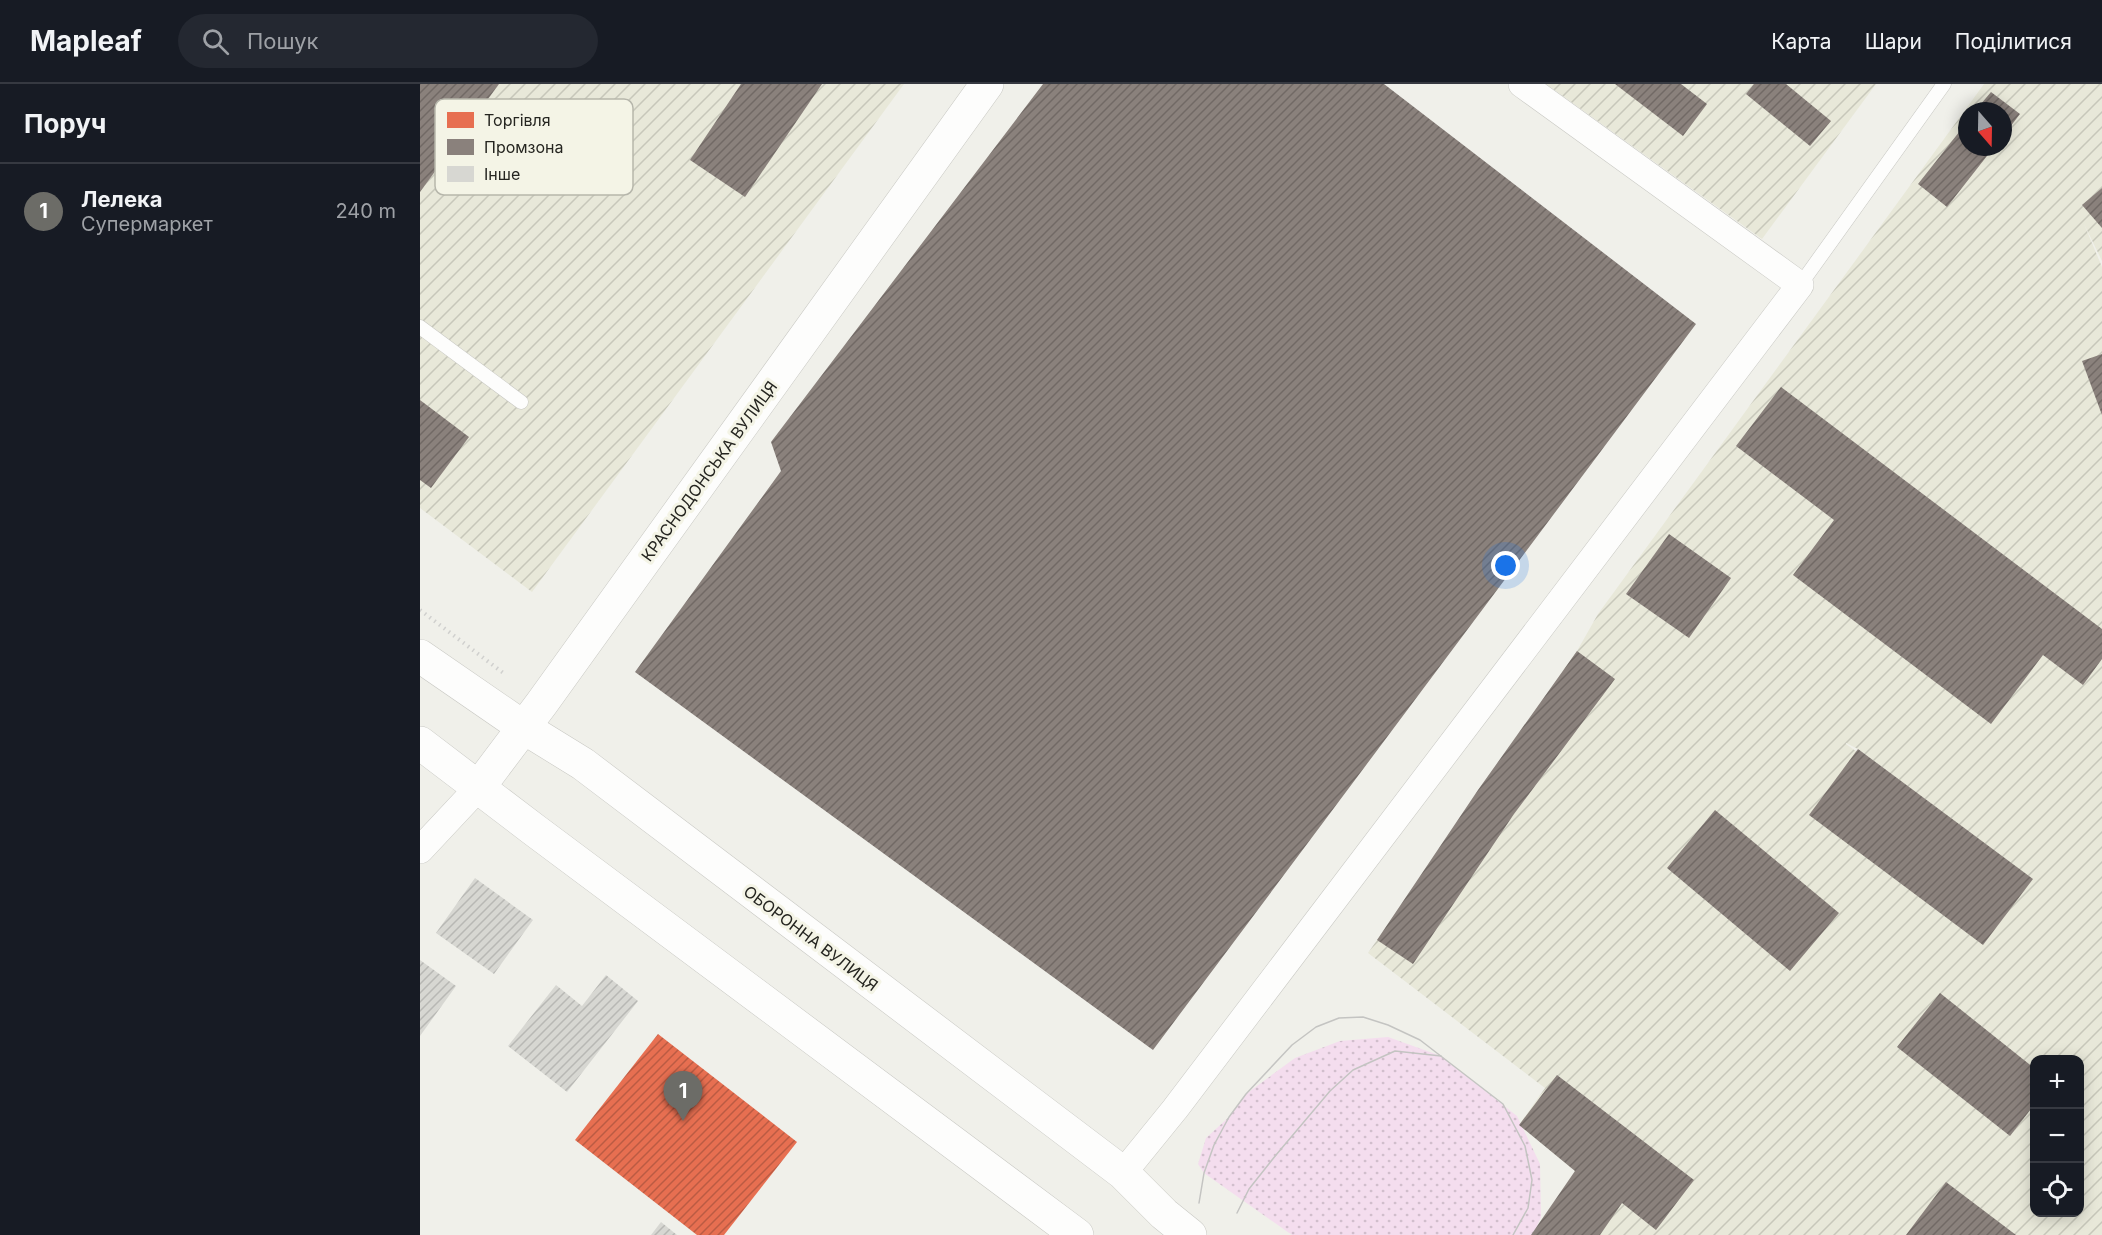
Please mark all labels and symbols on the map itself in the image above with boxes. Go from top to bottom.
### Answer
legend [435,99,633,195]
north arrow [1958,102,2012,156]
text: Торгівля [484,110,551,130]
text: Промзона [484,137,564,157]
text: Інше [484,164,520,184]
street label: КРАСНОДОНСЬКА ВУЛИЦЯ [637,377,781,565]
your location [1491,551,1520,580]
street label: ОБОРОННА ВУЛИЦЯ [740,881,882,995]
pin: 1 [664,1072,702,1121]

